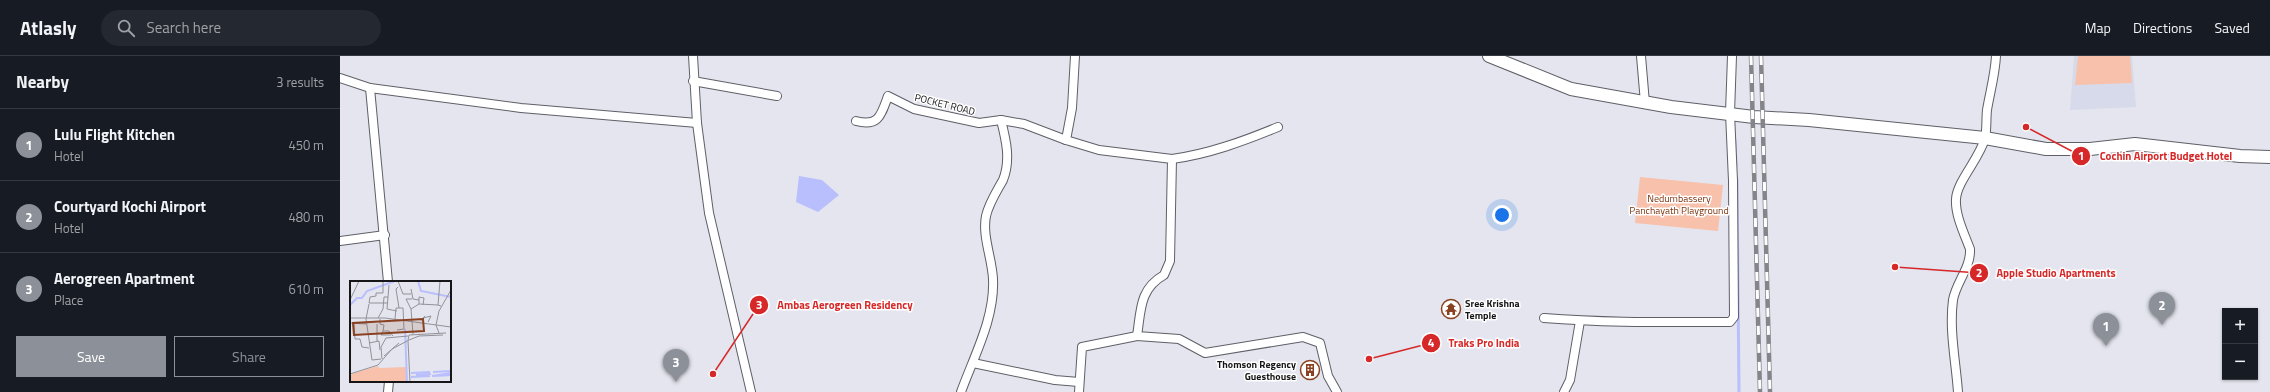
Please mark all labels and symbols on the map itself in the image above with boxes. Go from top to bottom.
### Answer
street label: POCKET ROAD [913,90,977,119]
callout: Cochin Airport Budget Hotel [2071,144,2240,167]
text: 1 [2078,146,2084,165]
text: Cochin Airport Budget Hotel [2100,148,2232,164]
park label: Nedumbassery Panchayath Playground [1629,191,1729,218]
your location [1492,205,1512,225]
callout: Apple Studio Apartments [1969,261,2124,284]
text: 2 [1976,263,1982,282]
text: Apple Studio Apartments [1996,265,2116,281]
inset map [350,281,451,382]
pin: 2 [2149,292,2175,325]
callout: Ambas Aerogreen Residency [749,293,921,316]
text: 3 [756,295,762,314]
place label: Sree Krishna Temple [1465,296,1520,323]
text: Ambas Aerogreen Residency [777,297,913,313]
temple icon: Sree Krishna Temple [1440,298,1462,320]
pin: 1 [2093,313,2119,346]
callout: Traks Pro India [1421,332,1528,355]
text: 4 [1428,333,1435,352]
text: Traks Pro India [1449,335,1520,351]
pin: 3 [663,349,689,382]
place label: Thomson Regency Guesthouse [1217,357,1296,384]
building icon: Thomson Regency Guesthouse [1299,359,1321,381]

